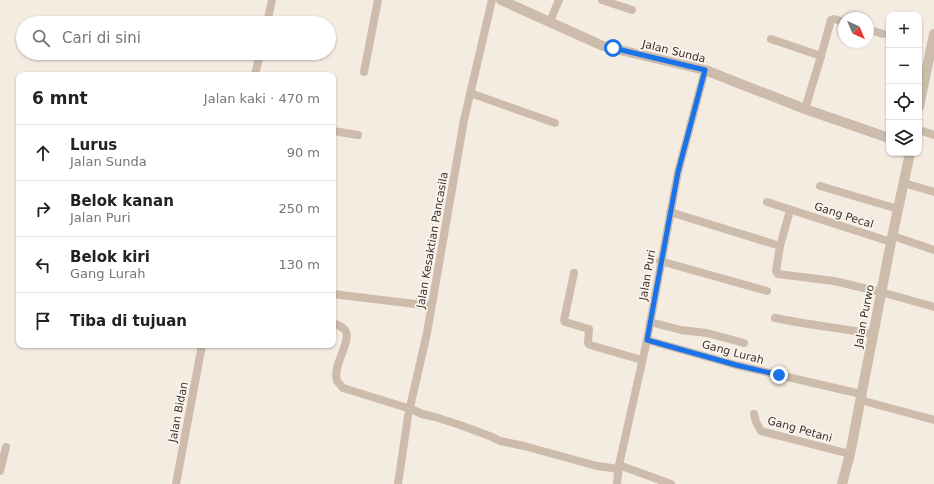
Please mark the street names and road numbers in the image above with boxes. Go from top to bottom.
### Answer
street label: Jalan Sunda [640,37,707,66]
street label: Jalan Kesaktian Pancasila [414,171,451,310]
street label: Gang Pecal [813,200,875,231]
street label: Jalan Puri [636,249,658,302]
street label: Jalan Purwo [852,283,877,350]
street label: Gang Lurah [700,338,765,367]
street label: Jalan Bidan [166,381,191,445]
street label: Gang Petani [766,414,834,445]

